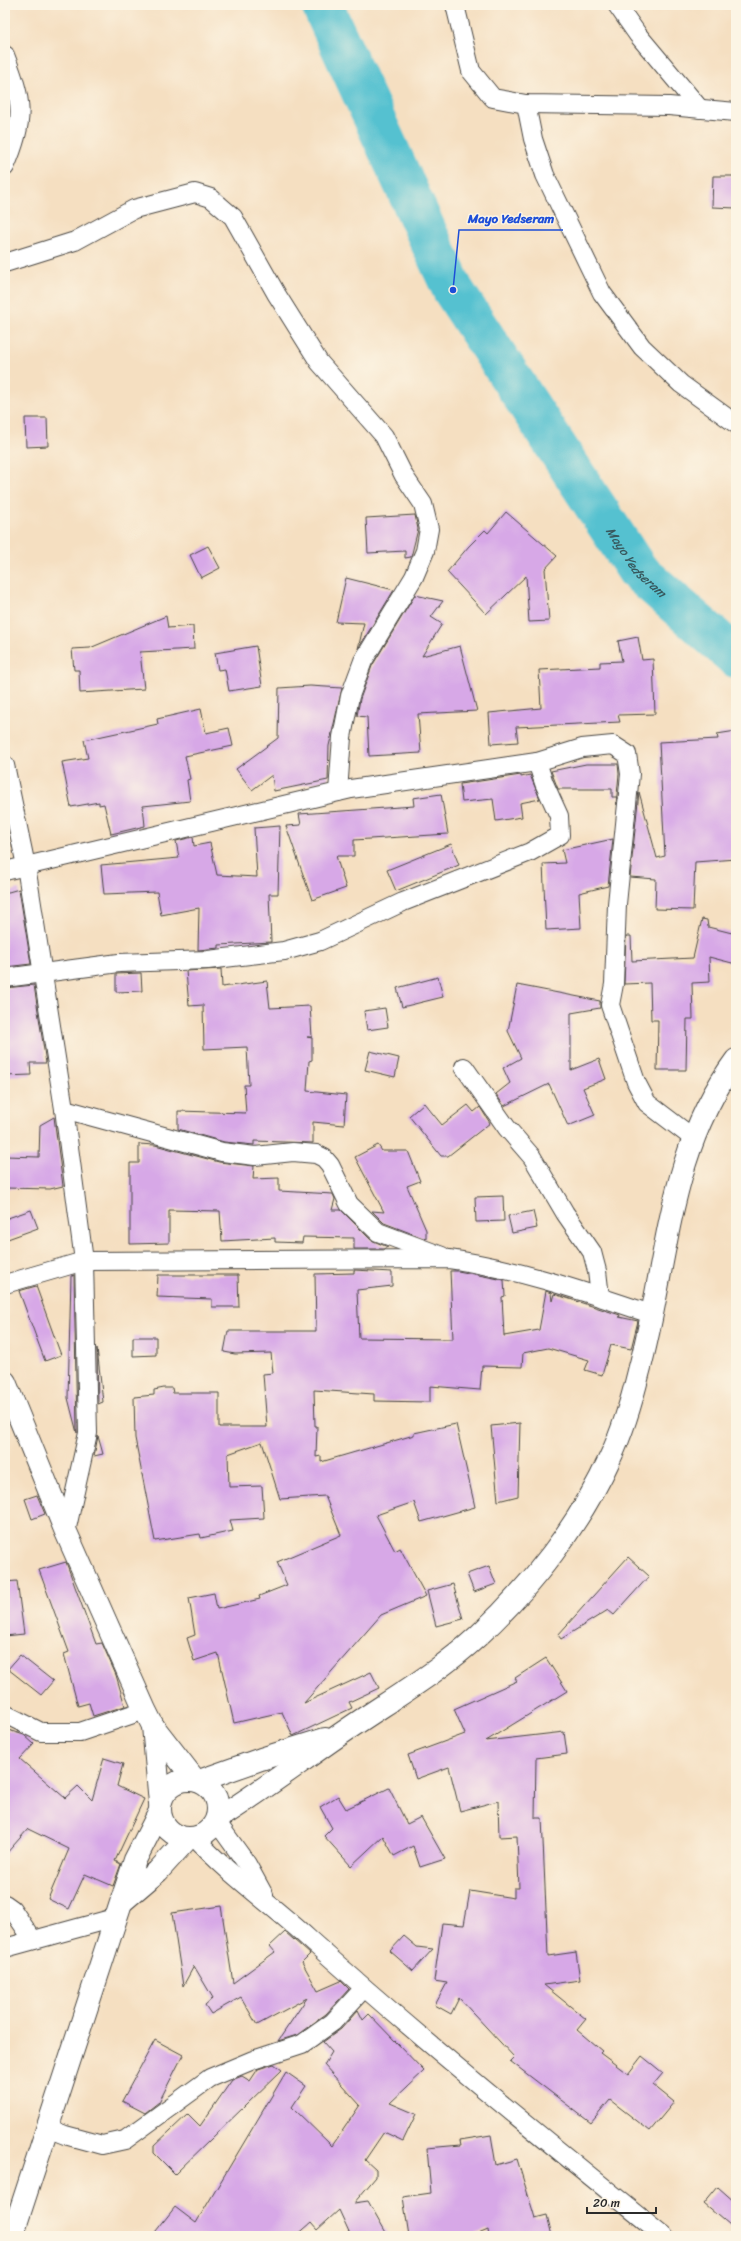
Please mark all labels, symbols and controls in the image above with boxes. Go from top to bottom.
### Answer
callout: Mayo Yedseram [459,205,563,230]
text: Mayo Yedseram [467,207,554,230]
water label: Mayo Yedseram [600,522,673,604]
scale bar [587,2189,656,2215]
text: 20 m [593,2192,620,2214]

